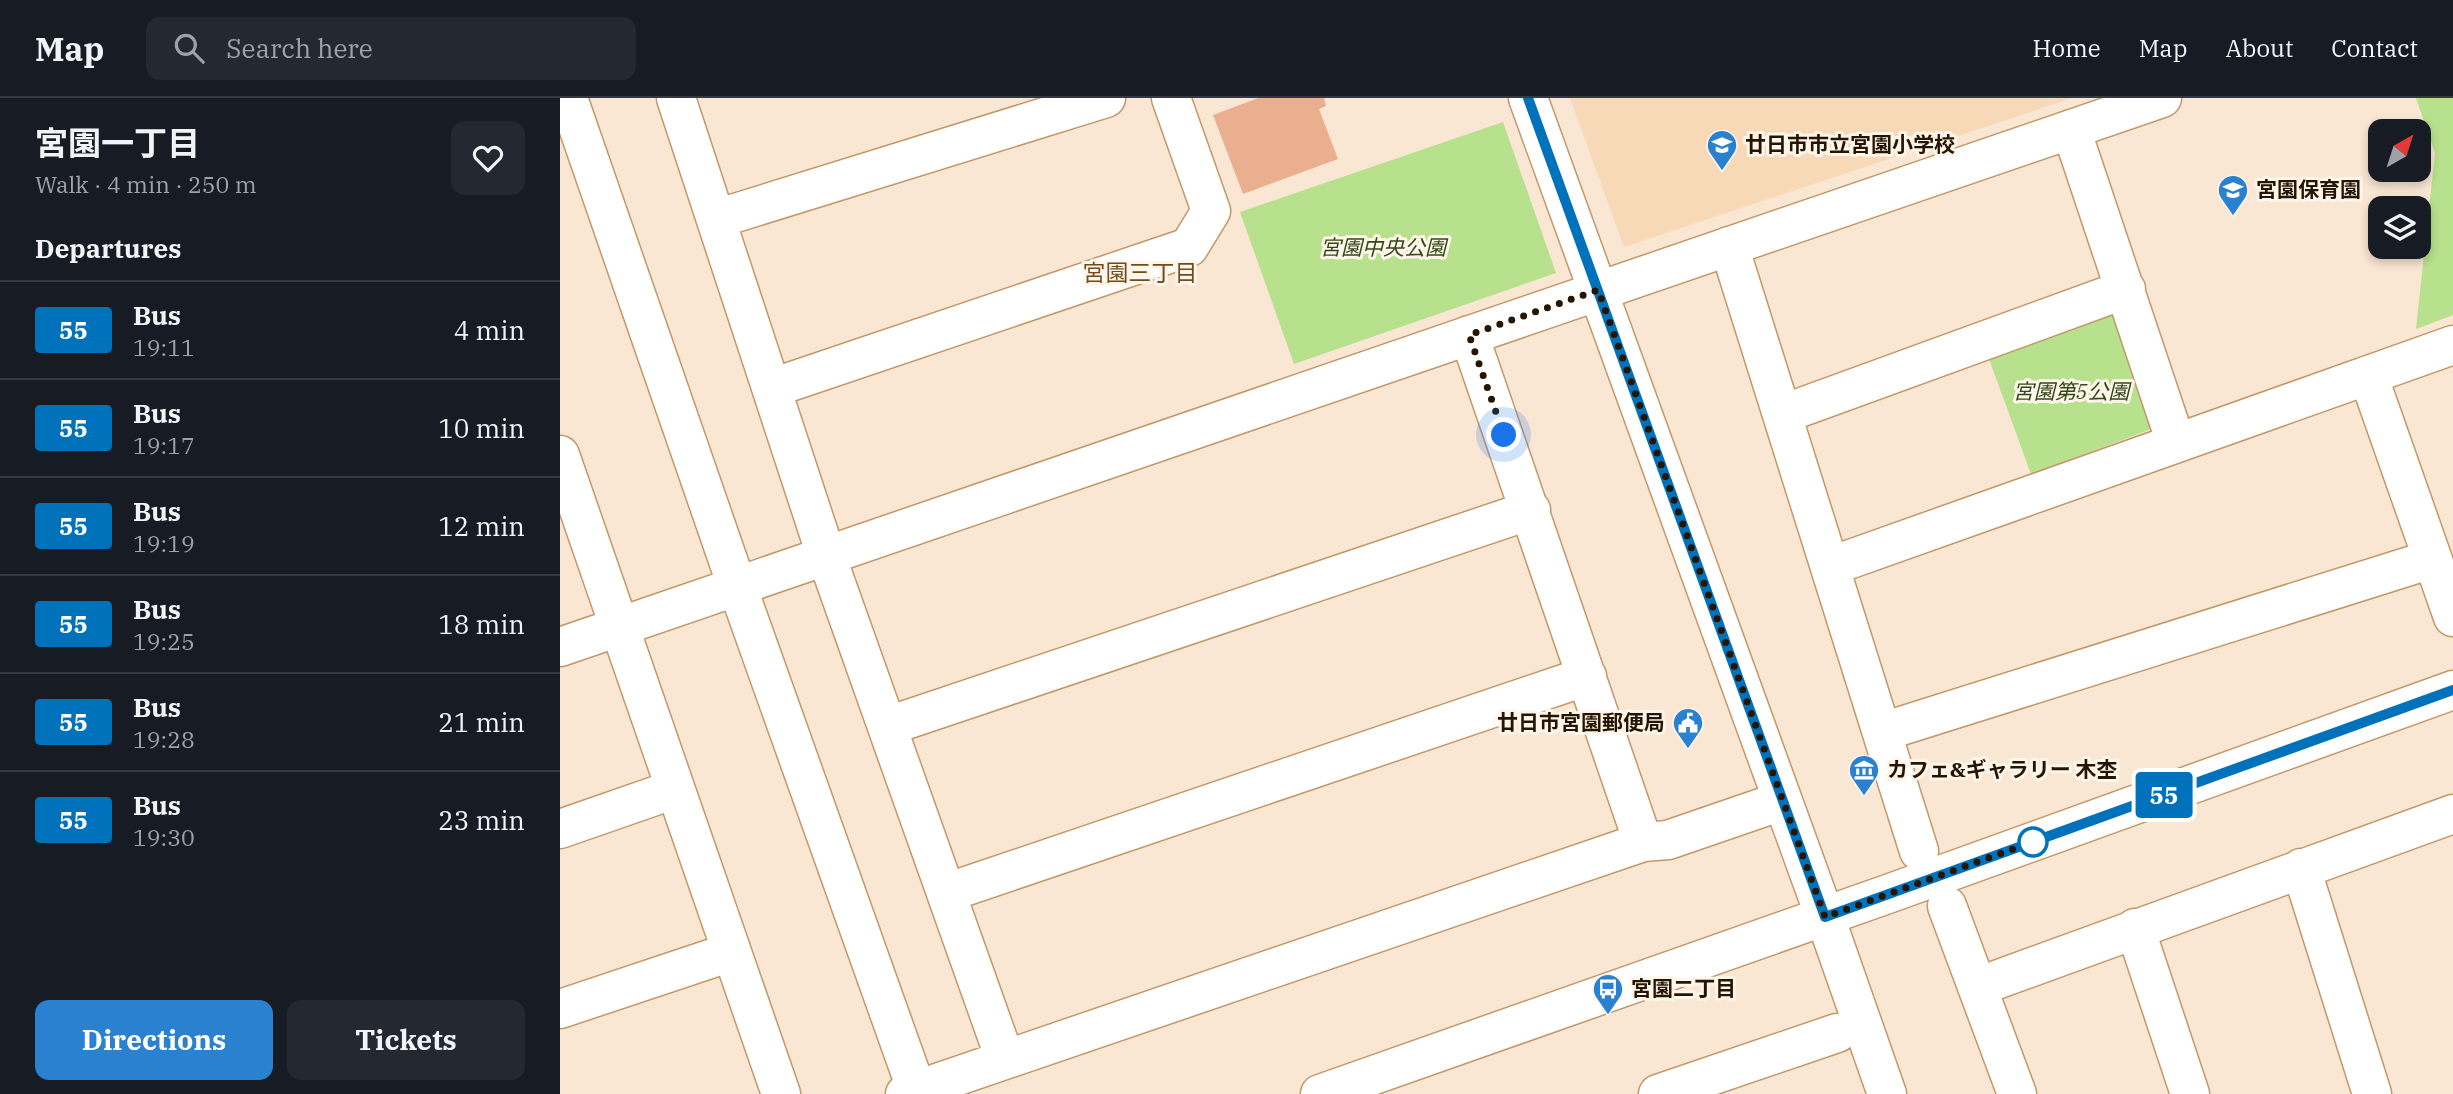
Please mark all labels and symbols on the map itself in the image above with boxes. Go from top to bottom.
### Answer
north arrow [2368,119,2431,182]
school or university icon: 廿日市市立宮園小学校 [1705,128,1739,172]
place label: 廿日市市立宮園小学校 [1745,130,1955,158]
school or university icon: 宮園保育園 [2216,173,2250,217]
place label: 宮園保育園 [2256,175,2361,203]
park label: 宮園中央公園 [1320,233,1449,261]
district label: 宮園三丁目 [1083,257,1198,287]
park label: 宮園第5公園 [2013,377,2132,405]
your location [1486,417,1521,452]
public building icon: 廿日市宮園郵便局 [1671,706,1705,750]
place label: 廿日市宮園郵便局 [1497,708,1665,736]
museum icon: カフェ&ギャラリー 木杢 [1847,753,1881,797]
place label: カフェ&ギャラリー 木杢 [1887,755,2118,783]
line badge: 55 [2132,772,2196,818]
unlabelled marker [2018,827,2048,857]
bus stop icon: 宮園二丁目 [1591,972,1625,1016]
place label: 宮園二丁目 [1631,974,1736,1002]

